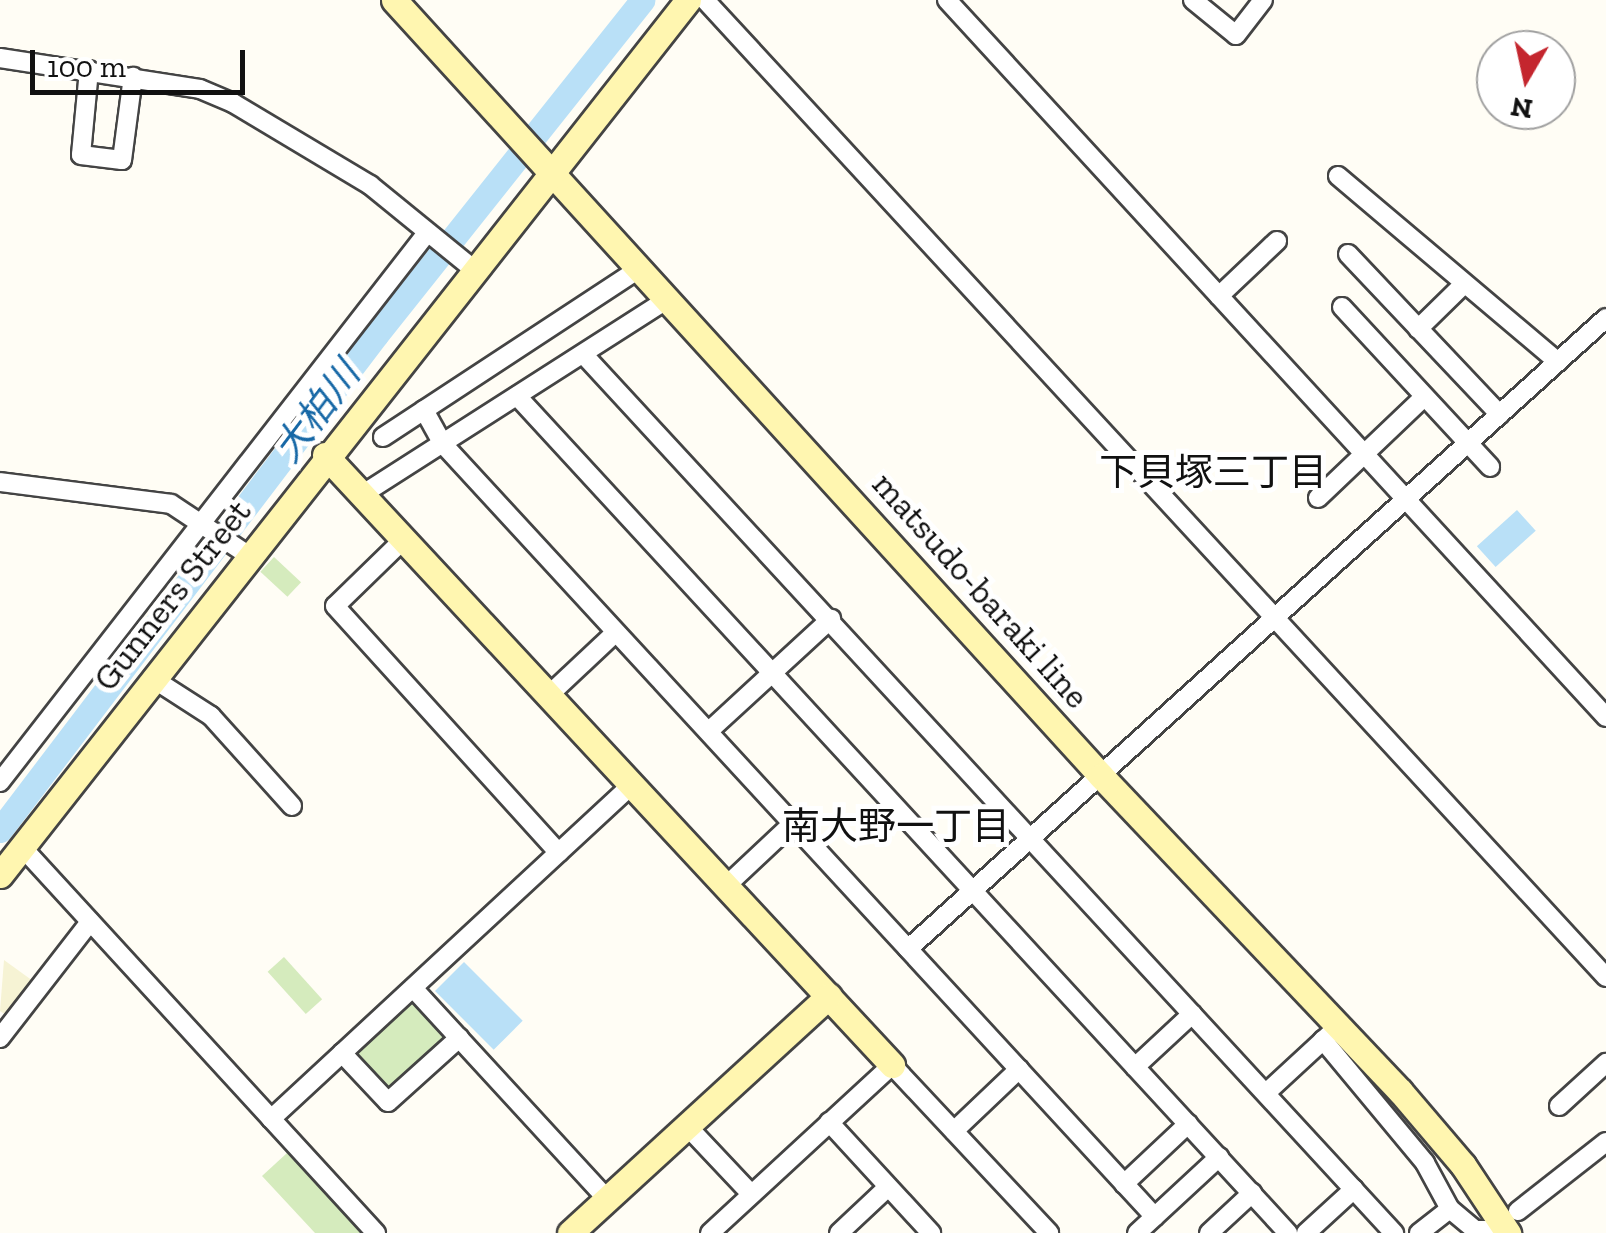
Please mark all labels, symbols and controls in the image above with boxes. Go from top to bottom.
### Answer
scale bar [35,30,250,92]
north arrow [1476,30,1576,130]
text: 100 m [47,49,126,85]
text: N [1508,90,1535,126]
water label: 大柏川 [264,353,370,471]
district label: 下貝塚三丁目 [1099,450,1327,496]
street label: matsudo-baraki line [864,463,1098,717]
street label: Gunners Street [84,491,260,699]
district label: 南大野一丁目 [782,804,1010,850]

